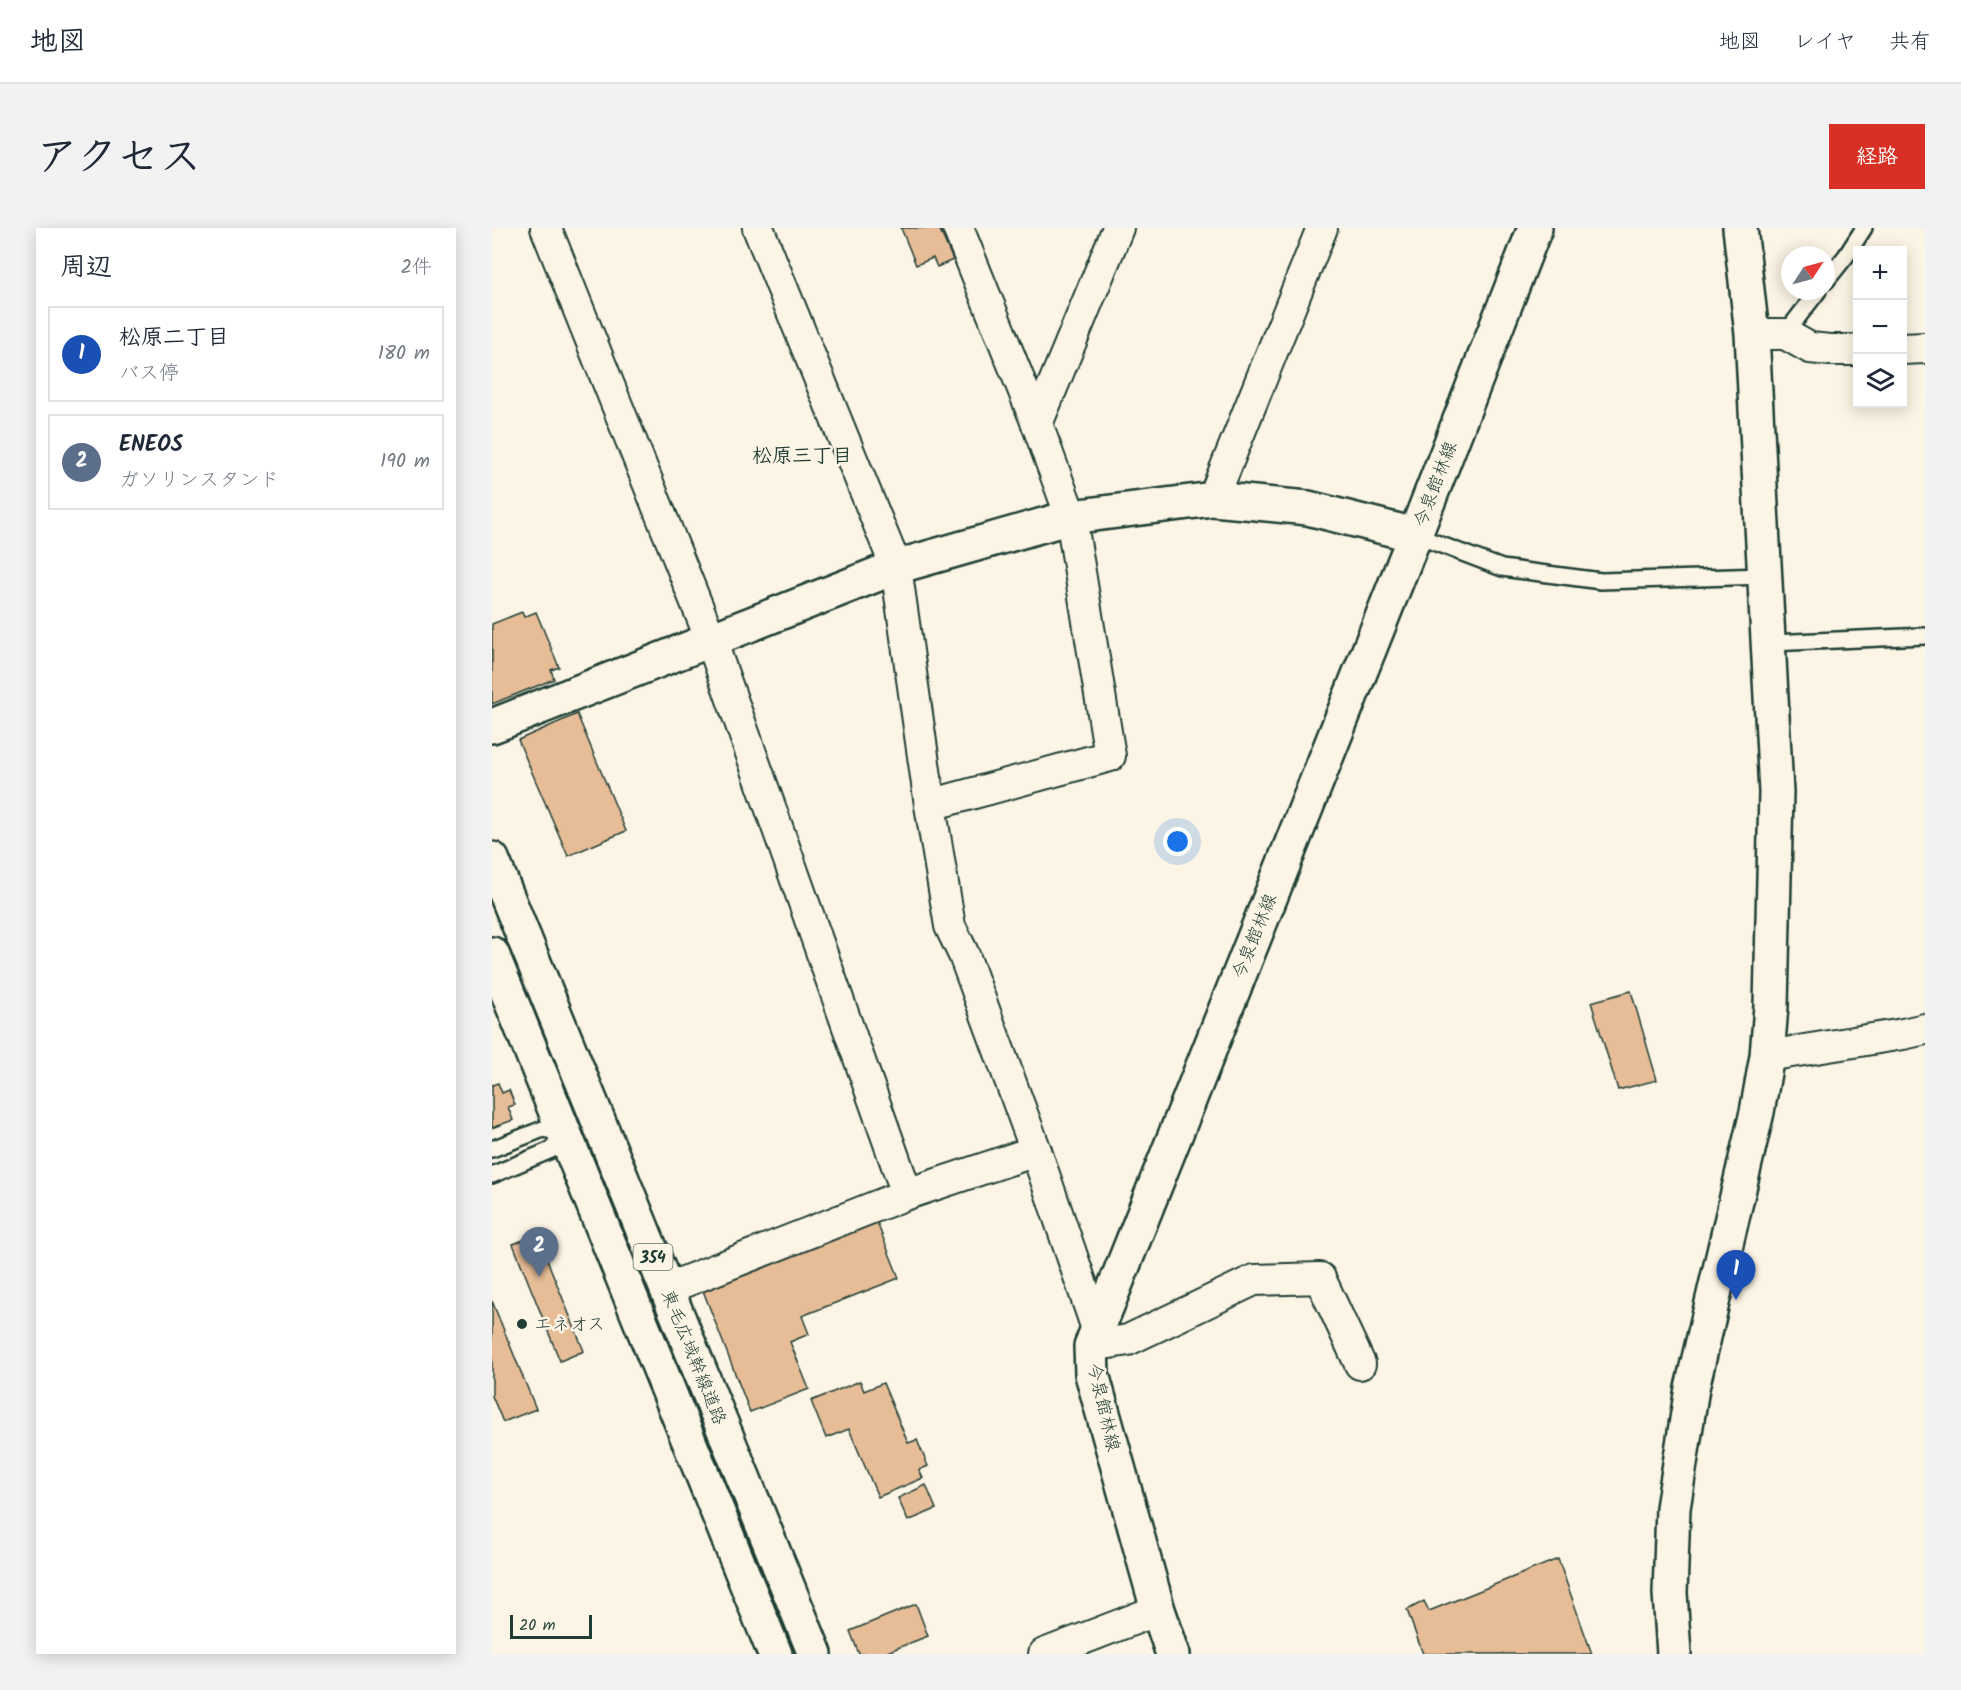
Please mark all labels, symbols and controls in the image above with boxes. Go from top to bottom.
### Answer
text: 地図 [30,20,86,65]
text: 地図 [1719,26,1761,59]
text: レイヤ [1794,26,1856,59]
text: 共有 [1889,26,1931,59]
button: 経路 [1829,124,1925,189]
text: アクセス [36,125,201,192]
north arrow [1781,246,1835,300]
map controls [1853,246,1907,408]
button: + [1853,246,1907,300]
text: 周辺 [60,247,112,289]
text: 2件 [400,252,432,284]
button: − [1853,300,1907,354]
text: 松原二丁目 [119,321,229,356]
text: 1 [78,338,85,370]
text: 180 m [378,338,430,370]
button: layers [1853,354,1907,408]
text: バス停 [119,358,179,390]
text: ENEOS [119,428,183,463]
street label: 今泉館林線 [1407,437,1466,532]
district label: 松原三丁目 [752,441,852,473]
text: 2 [76,446,87,478]
text: 190 m [380,446,430,478]
text: ガソリンスタンド [119,465,279,497]
your location [1163,827,1192,856]
street label: 今泉館林線 [1225,889,1286,984]
pin: 2 [520,1228,558,1277]
road number: 354 [634,1244,672,1270]
pin: 1 [1716,1250,1756,1300]
street label: 東毛広域幹線道路 [652,1285,733,1430]
place label: エネオス [534,1311,605,1340]
marker: エネオス [515,1317,529,1331]
street label: 今泉館林線 [1078,1360,1127,1454]
scale bar [510,1612,592,1640]
text: 20 m [519,1613,555,1638]

